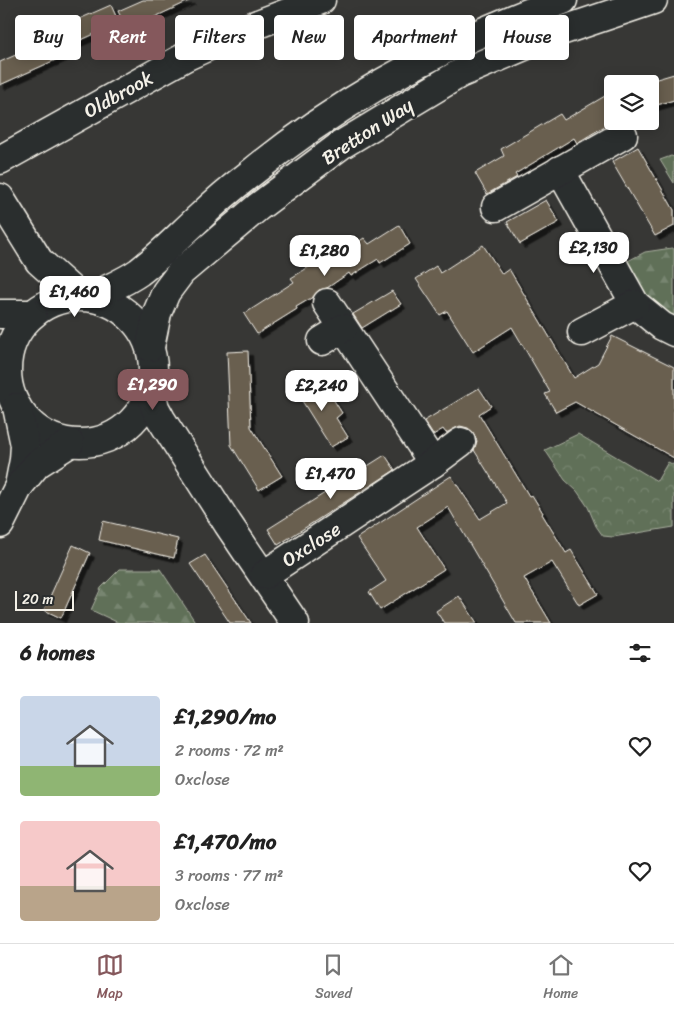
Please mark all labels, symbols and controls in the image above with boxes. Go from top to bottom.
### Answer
chip: Buy [15,15,81,60]
chip: Rent [91,15,165,60]
chip: Filters [175,15,264,60]
chip: New [274,15,344,60]
chip: Apartment [354,15,475,60]
chip: House [485,15,569,60]
street label: Oldbrook [77,62,159,127]
map controls [604,75,659,130]
button: layers [604,75,659,130]
street label: Bretton Way [315,89,420,174]
pin: £2,130 [553,232,635,274]
text: £2,130 [570,233,618,262]
pin: £1,280 [284,234,366,277]
text: £1,280 [301,236,349,265]
pin: £1,460 [34,276,116,318]
text: £1,460 [51,277,99,306]
pin: £1,290 [112,368,194,411]
text: £1,290 [129,370,177,399]
pin: £2,240 [281,370,363,412]
text: £2,240 [296,371,348,400]
pin: £1,470 [290,458,372,500]
text: £1,470 [307,459,355,488]
street label: Oxclose [275,513,348,576]
text: 20 m [22,587,53,612]
scale bar [15,588,74,611]
text: 6 homes [20,634,95,672]
icon: filters [626,639,654,667]
text: £1,290/mo [175,698,276,736]
icon: home [60,716,120,776]
icon: heart [626,732,654,760]
text: 2 rooms · 72 m² [175,736,284,765]
text: Oxclose [175,765,230,794]
text: £1,470/mo [175,823,276,861]
icon: home [60,841,120,901]
icon: heart [626,857,654,885]
text: 3 rooms · 77 m² [175,861,283,890]
text: Oxclose [175,890,230,919]
tab: Map [96,951,124,1006]
tab: Saved [315,951,352,1006]
tab: Home [543,951,578,1006]

